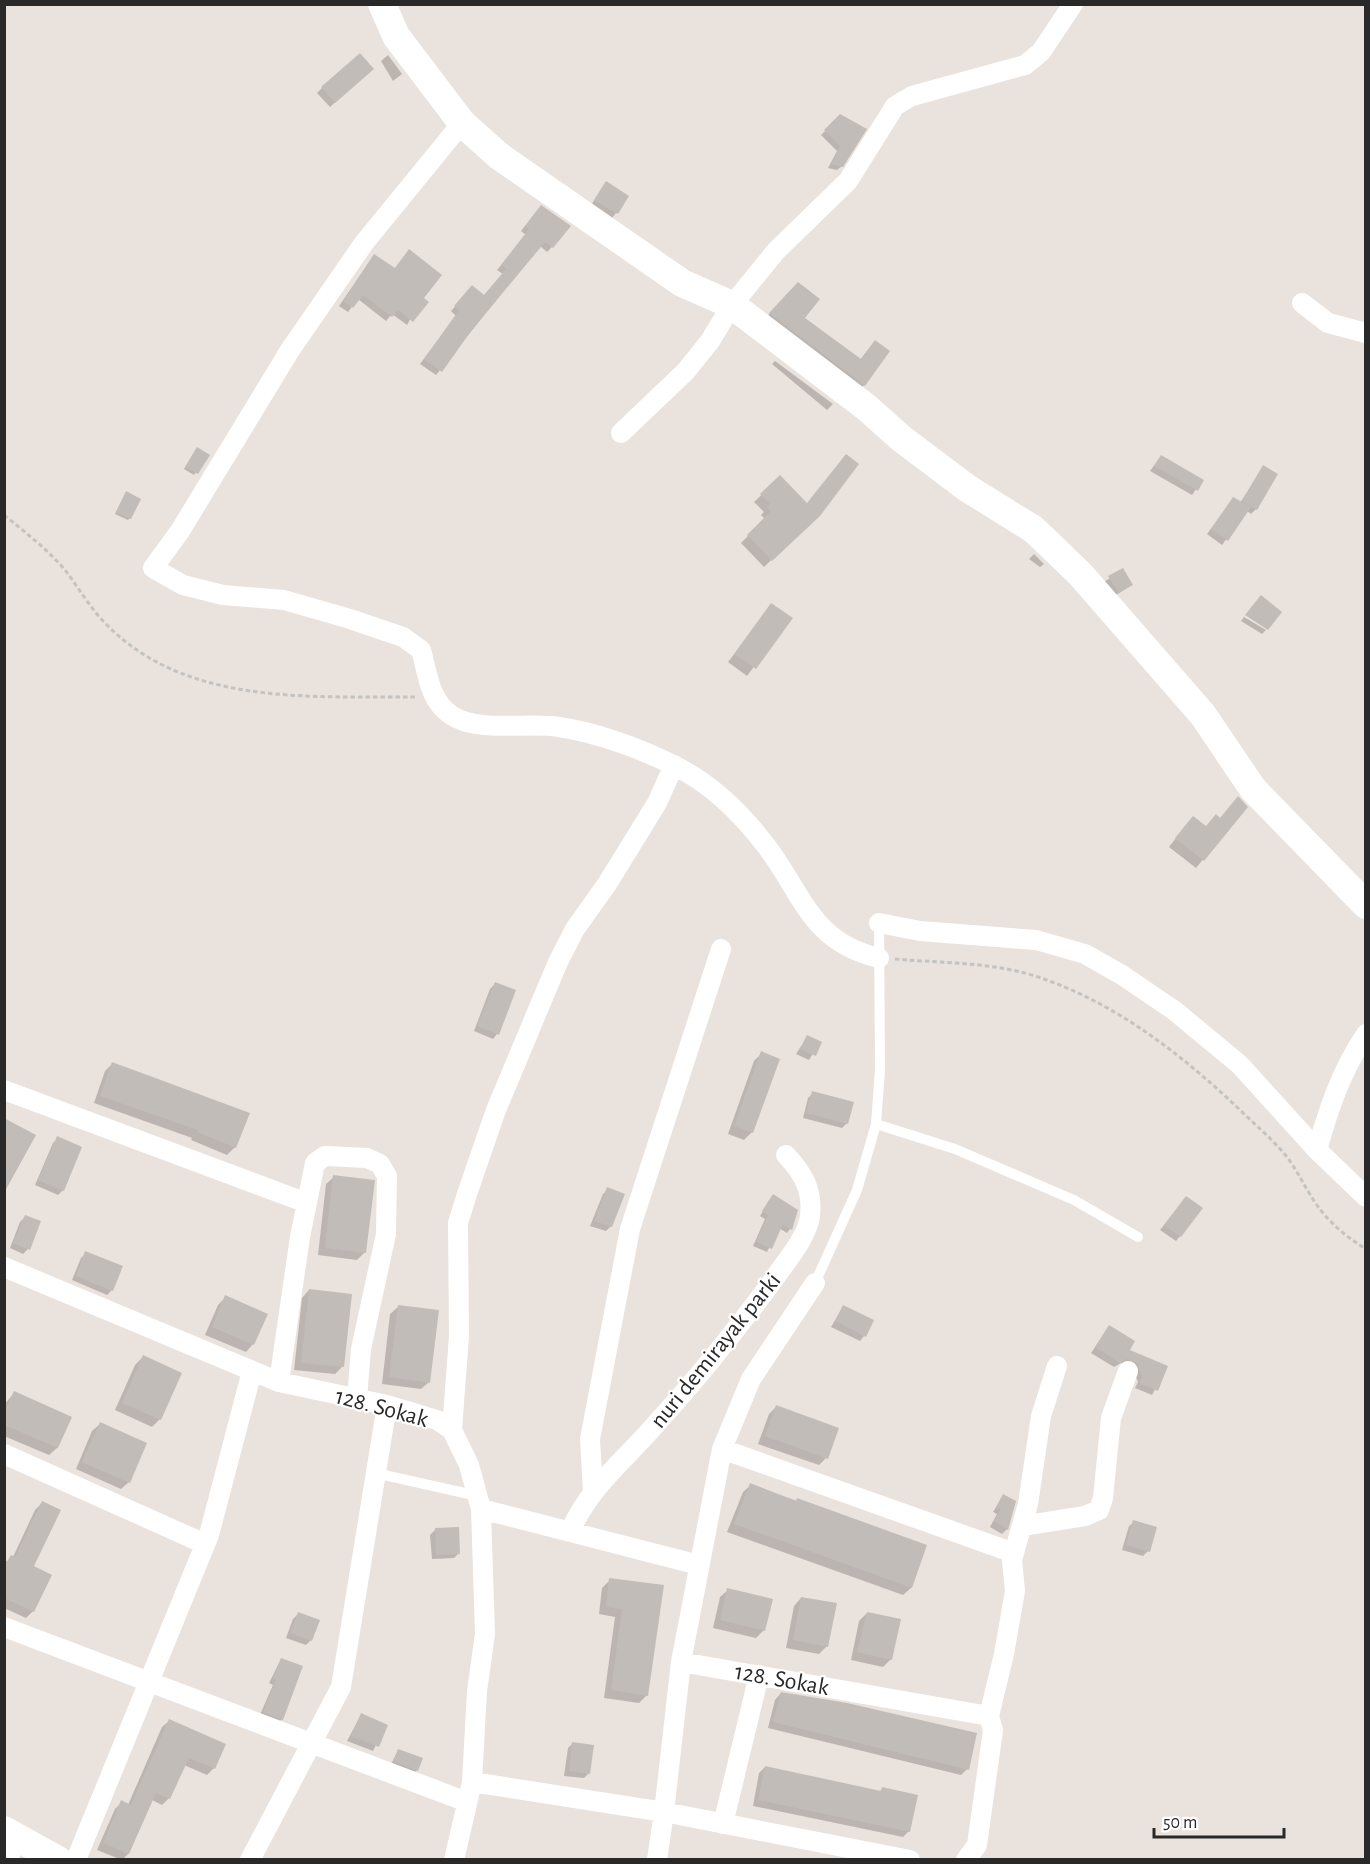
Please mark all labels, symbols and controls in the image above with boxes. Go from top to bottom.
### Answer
street label: nuri demirayak parki [646,1268,786,1433]
street label: 128. Sokak [333,1384,431,1432]
street label: 128. Sokak [733,1660,831,1700]
scale bar [1154,1801,1284,1839]
text: 50 m [1163,1814,1197,1832]

